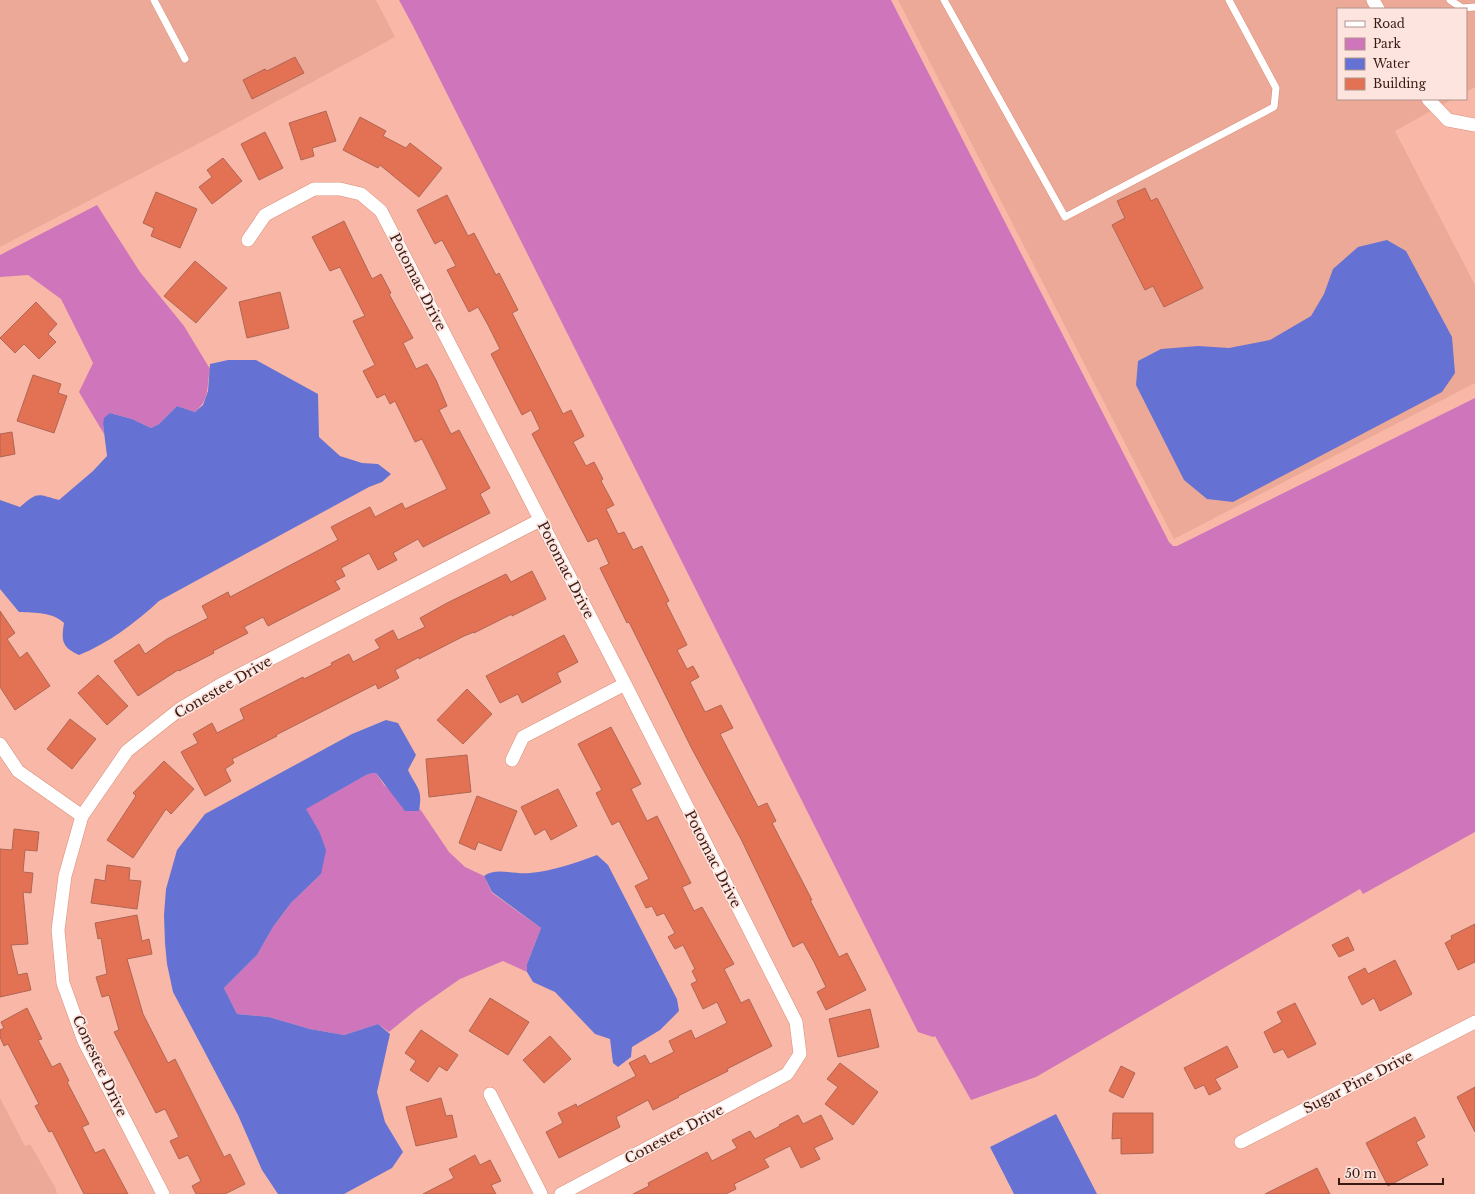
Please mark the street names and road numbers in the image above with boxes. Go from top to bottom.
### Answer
street label: Potomac Drive [386,230,450,334]
street label: Potomac Drive [534,518,598,622]
street label: Conestee Drive [171,652,275,722]
street label: Potomac Drive [681,807,745,911]
street label: Conestee Drive [69,1012,131,1120]
street label: Sugar Pine Drive [1300,1047,1416,1117]
street label: Conestee Drive [621,1100,727,1168]

